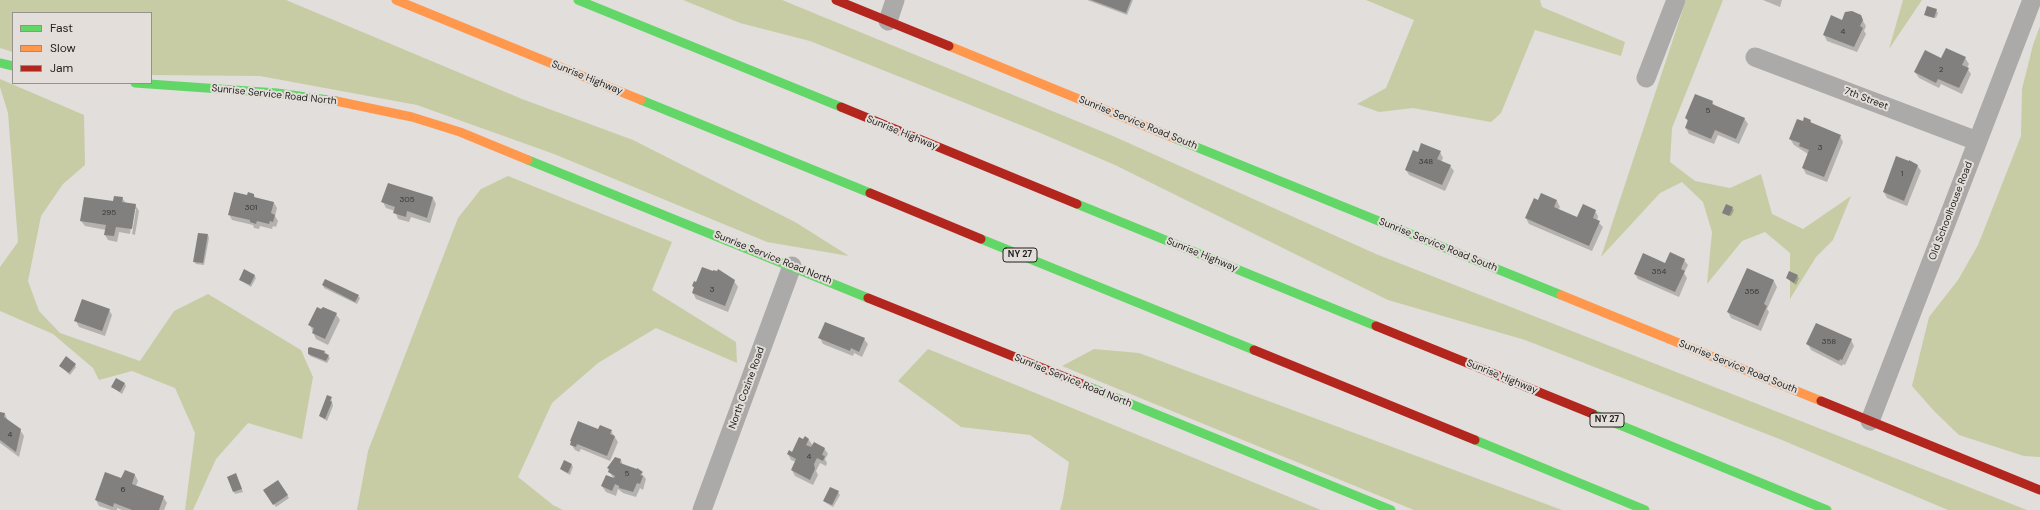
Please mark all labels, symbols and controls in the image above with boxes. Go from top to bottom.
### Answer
legend [12,12,152,84]
text: Fast [50,20,73,36]
house number: 4 [1841,27,1845,37]
text: Slow [50,40,76,56]
street label: Sunrise Highway [550,58,624,98]
text: Jam [50,60,73,76]
house number: 2 [1939,65,1943,75]
street label: Sunrise Service Road North [211,82,337,108]
street label: 7th Street [1842,85,1890,113]
street label: Sunrise Service Road South [1077,94,1199,152]
house number: 5 [1706,106,1710,116]
street label: Sunrise Highway [865,113,939,153]
house number: 3 [1818,143,1822,153]
house number: 348 [1419,157,1433,167]
street label: Old Schoolhouse Road [1927,160,1975,262]
house number: 1 [1901,169,1903,179]
house number: 305 [399,195,415,205]
house number: 301 [245,203,257,213]
house number: 295 [102,208,116,218]
street label: Sunrise Service Road South [1377,216,1499,274]
street label: Sunrise Service Road North [712,229,834,287]
street label: Sunrise Highway [1165,235,1239,275]
road number: NY 27 [1003,248,1037,262]
house number: 354 [1652,267,1666,277]
house number: 3 [710,285,714,295]
house number: 356 [1745,287,1759,297]
house number: 358 [1822,337,1836,347]
street label: Sunrise Service Road South [1677,338,1799,396]
street label: North Cozine Road [727,345,767,431]
street label: Sunrise Service Road North [1012,352,1134,410]
street label: Sunrise Highway [1465,357,1539,397]
road number: NY 27 [1590,413,1624,427]
house number: 4 [8,430,12,440]
house number: 4 [807,452,811,462]
house number: 5 [625,469,629,479]
house number: 6 [120,485,126,495]

